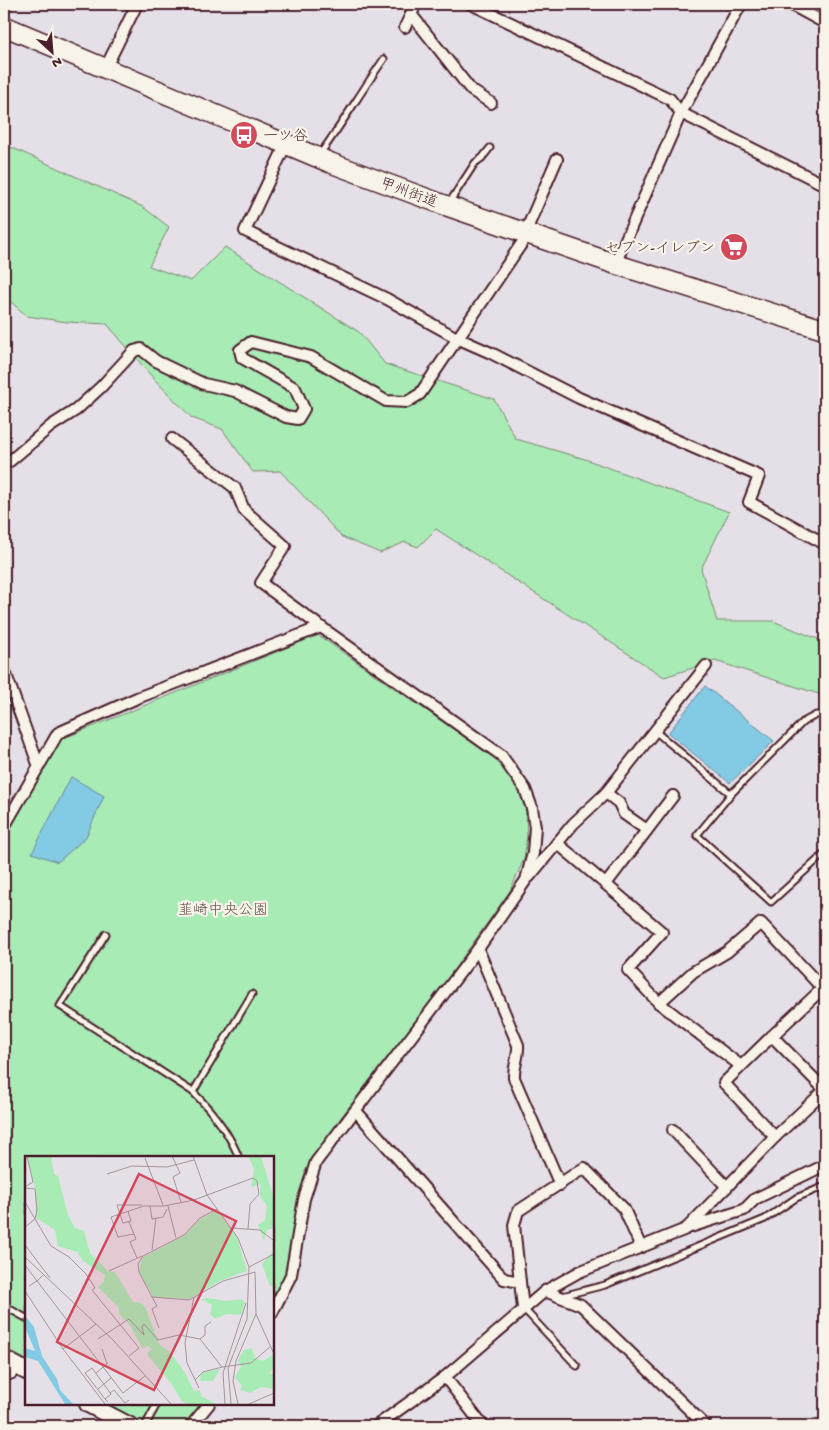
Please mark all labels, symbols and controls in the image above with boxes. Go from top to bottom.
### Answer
north arrow [28,28,78,78]
text: N [49,52,64,71]
bus stop icon: 一ツ谷 [229,120,259,150]
place label: 一ツ谷 [263,128,308,146]
street label: 甲州街道 [377,175,440,213]
supermarket icon: セブン-イレブン [719,232,749,262]
place label: セブン-イレブン [605,240,715,258]
park label: 韮崎中央公園 [178,901,268,920]
inset map [25,1156,274,1405]

